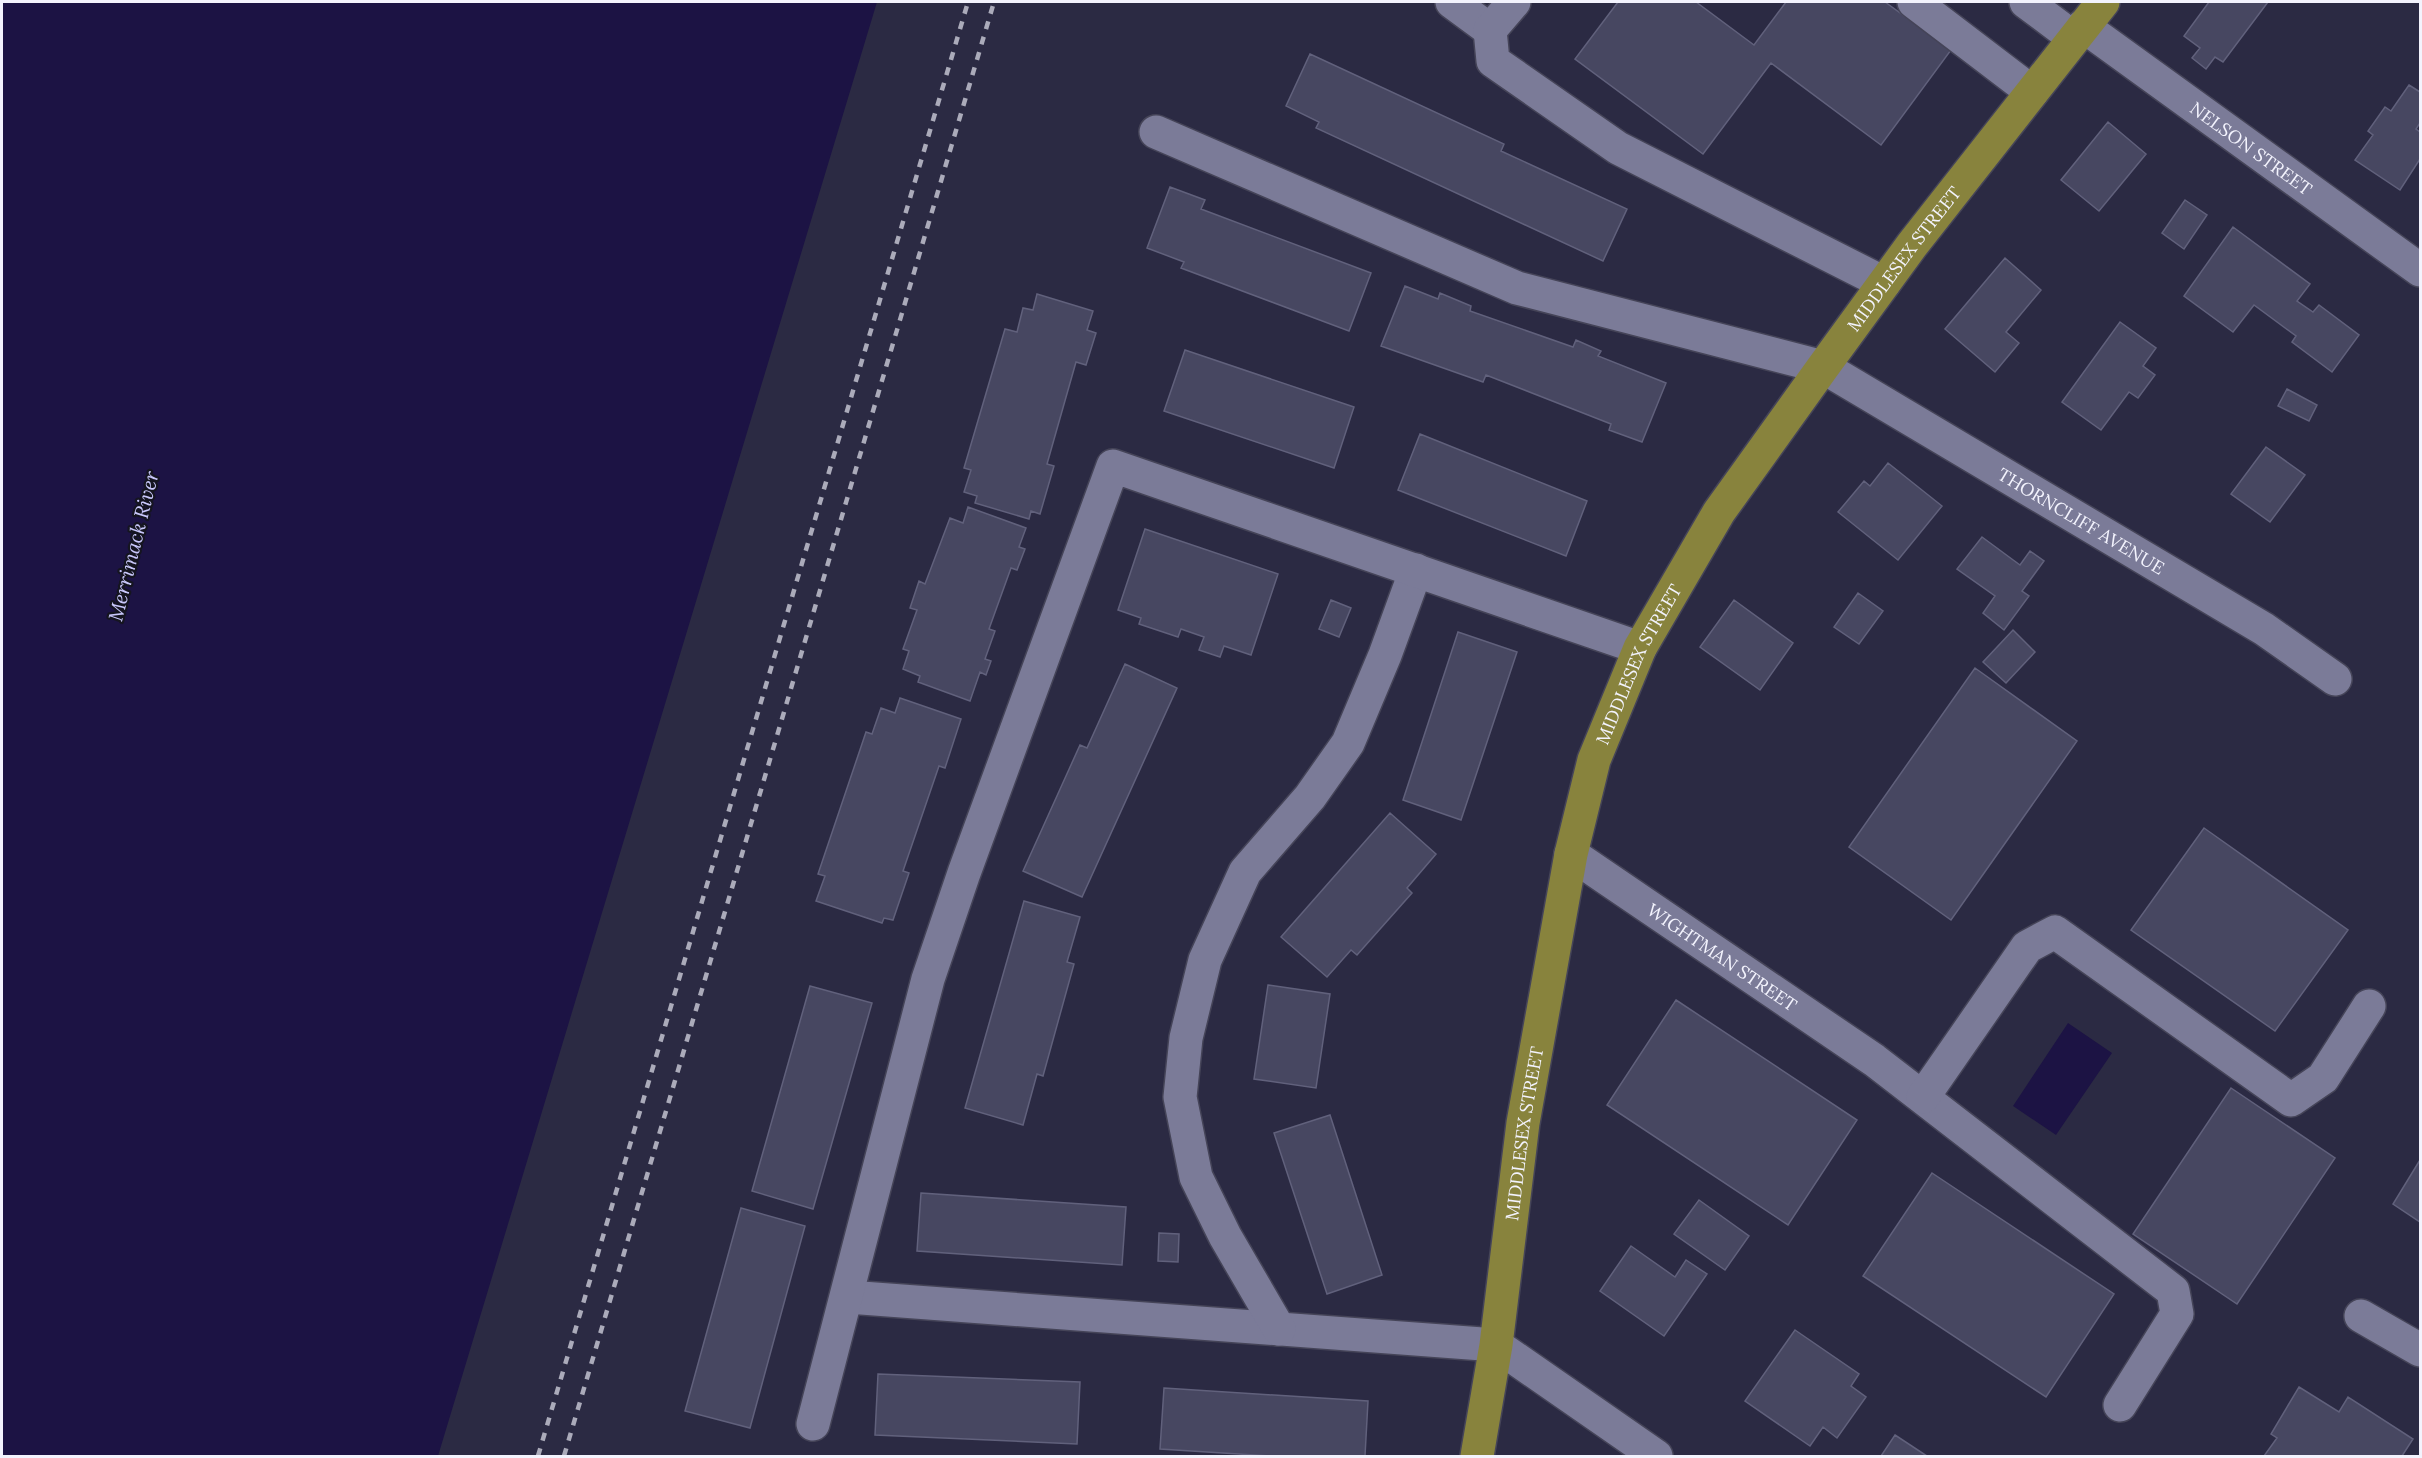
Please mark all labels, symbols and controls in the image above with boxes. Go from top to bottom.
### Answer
street label: NELSON STREET [2186,96,2317,200]
street label: MIDDLESEX STREET [1842,181,1966,336]
street label: THORNCLIFF AVENUE [1994,462,2169,579]
water label: Merrimack River [102,467,164,624]
street label: MIDDLESEX STREET [1590,579,1687,748]
street label: WIGHTMAN STREET [1643,898,1802,1016]
street label: MIDDLESEX STREET [1500,1044,1548,1222]

